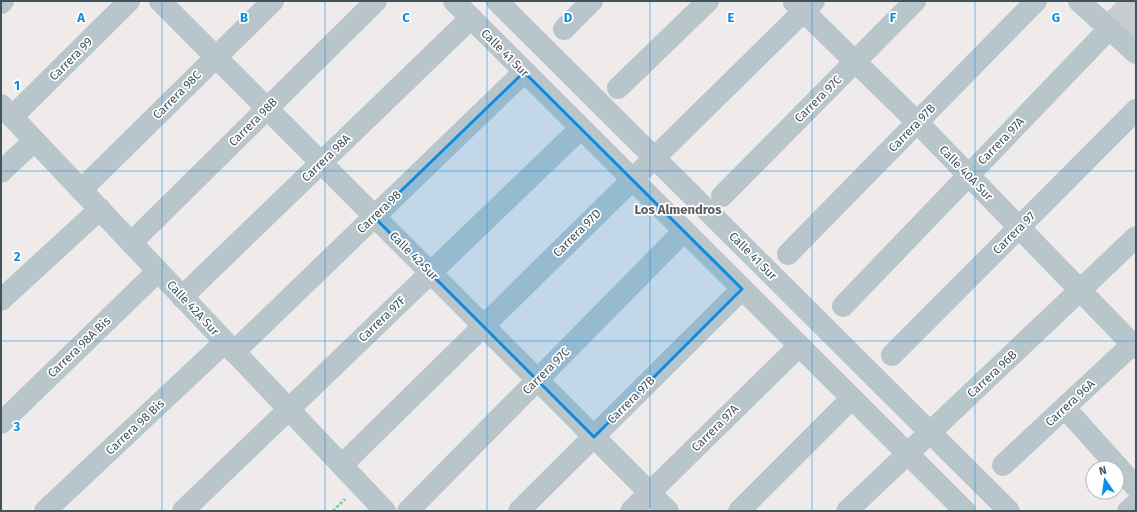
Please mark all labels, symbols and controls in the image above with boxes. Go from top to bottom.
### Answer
text: A [76,10,85,25]
text: B [240,10,248,25]
text: C [402,10,410,25]
text: D [564,10,573,25]
text: E [728,10,735,25]
text: F [890,10,897,25]
text: G [1052,10,1060,25]
street label: Calle 41 Sur [478,26,532,80]
street label: Carrera 99 [47,35,95,83]
street label: Carrera 98C [150,68,204,122]
street label: Carrera 97C [792,72,845,125]
text: 1 [14,78,20,93]
street label: Carrera 98B [226,95,280,149]
street label: Carrera 97B [886,101,938,155]
street label: Carrera 97A [975,114,1027,168]
street label: Carrera 98A [299,131,353,185]
street label: Calle 40A Sur [936,143,996,204]
street label: Carrera 98 [354,187,404,236]
district label: Los Almendros [635,202,722,217]
street label: Carrera 97D [550,206,604,260]
street label: Carrera 97 [990,209,1038,257]
street label: Calle 42 Sur [387,229,442,284]
street label: Calle 41 Sur [726,229,780,283]
text: 2 [14,249,21,264]
street label: Calle 42A Sur [164,278,222,339]
street label: Carrera 97F [356,293,408,345]
street label: Carrera 98A Bis [45,313,114,380]
street label: Carrera 97C [520,344,573,397]
street label: Carrera 96B [964,348,1020,400]
street label: Carrera 97B [604,373,658,427]
street label: Carrera 96A [1043,377,1098,429]
street label: Carrera 98 Bis [103,396,167,458]
street label: Carrera 97A [689,402,741,454]
text: 3 [13,419,21,434]
north arrow [1085,460,1125,500]
text: N [1098,464,1108,478]

